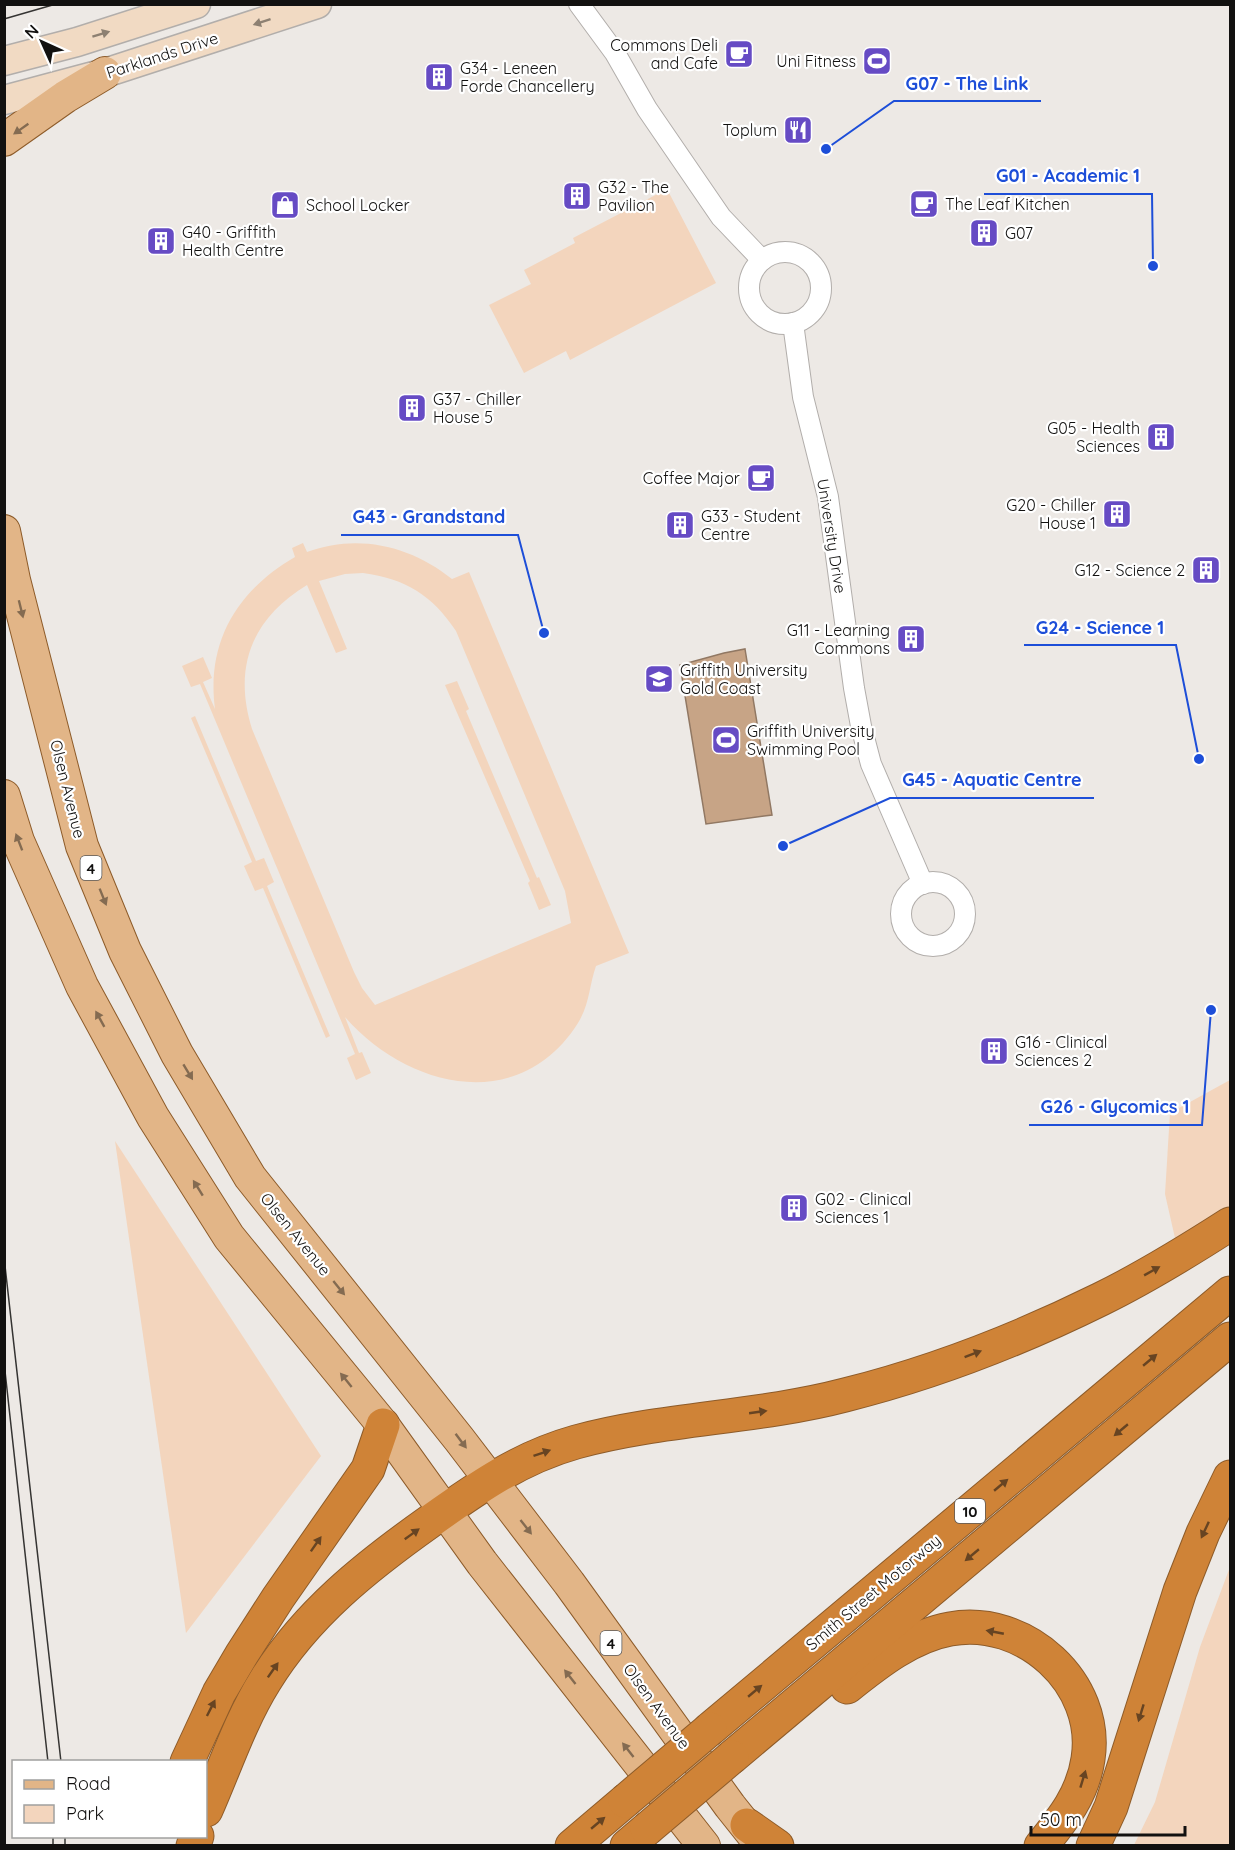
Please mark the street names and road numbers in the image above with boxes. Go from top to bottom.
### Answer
street label: Parklands Drive [104,27,220,83]
street label: University Drive [813,477,851,595]
street label: Olsen Avenue [46,738,90,840]
road number: 4 [80,856,101,880]
street label: Olsen Avenue [257,1189,335,1279]
road number: 10 [955,1499,985,1523]
street label: Smith Street Motorway [802,1530,944,1654]
road number: 4 [600,1631,622,1655]
street label: Olsen Avenue [619,1659,695,1753]

